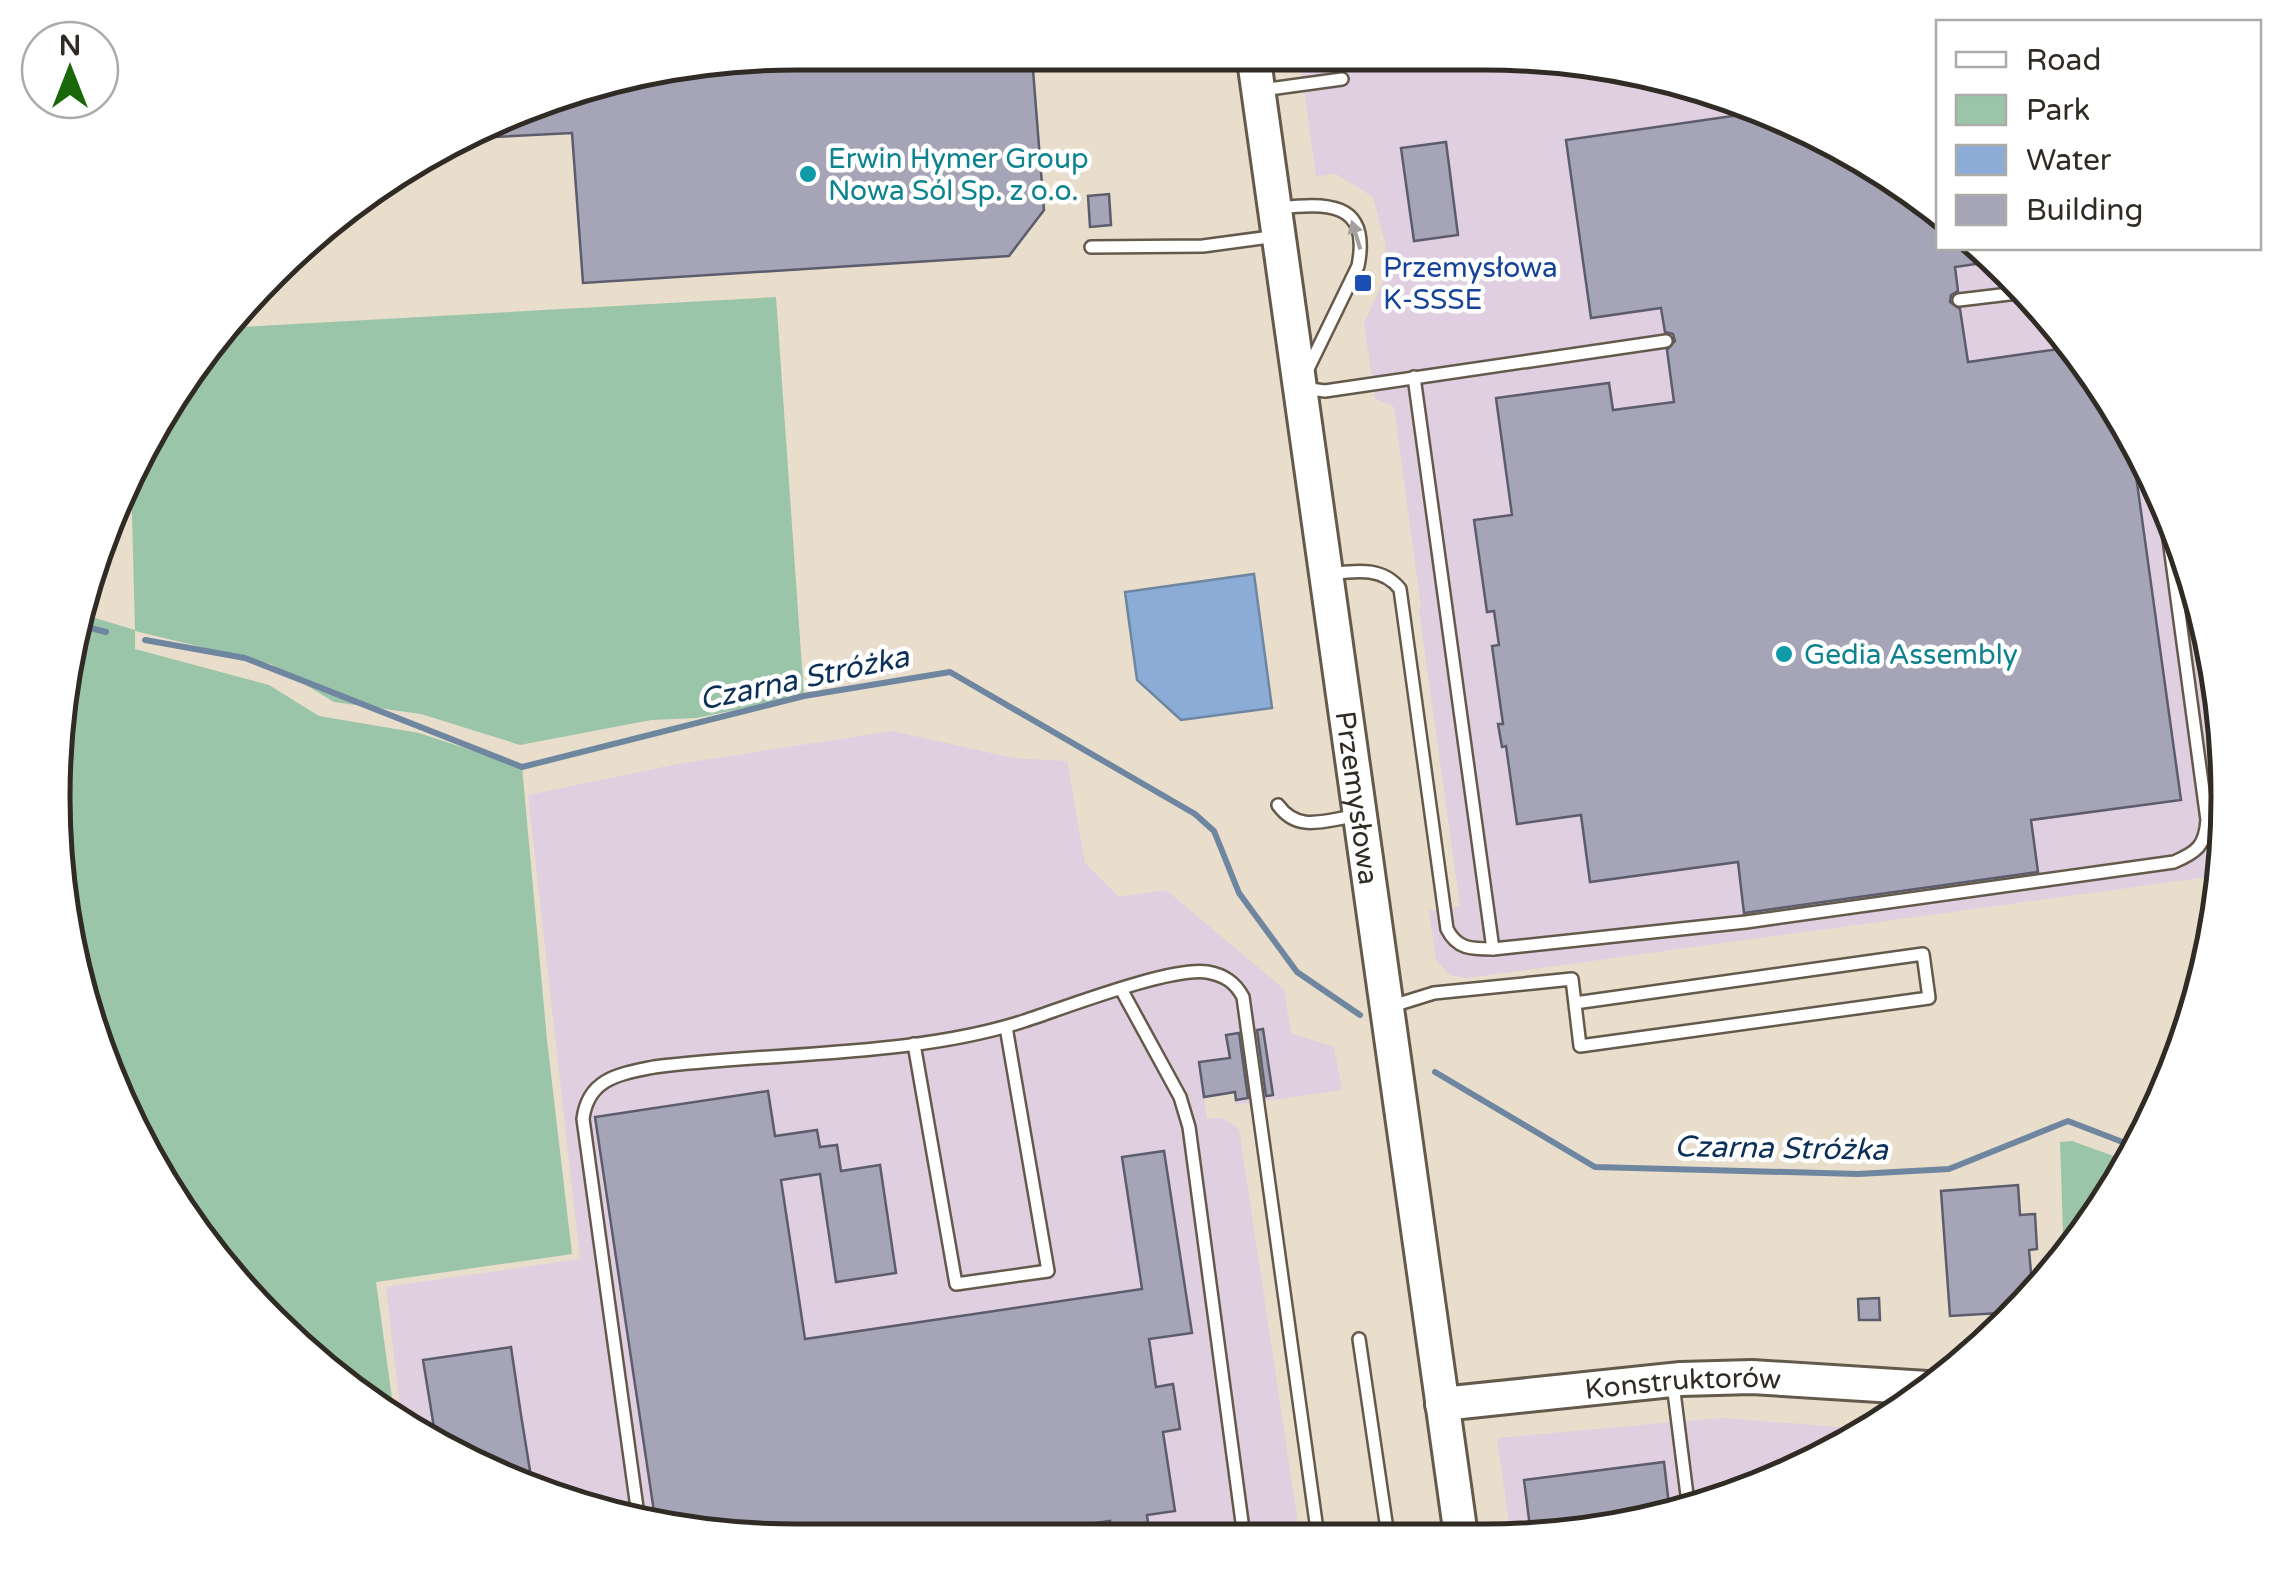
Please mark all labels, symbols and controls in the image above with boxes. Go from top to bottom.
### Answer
north arrow [20,20,120,120]
legend [1936,20,2261,250]
text: N [59,29,81,63]
text: Road [2026,42,2101,79]
text: Park [2026,92,2090,129]
place label: Erwin Hymer Group Nowa Sól Sp. z o.o. [828,142,1089,208]
text: Water [2026,142,2112,179]
marker: Erwin Hymer Group Nowa Sól Sp. z o.o. [797,163,819,185]
text: Building [2026,192,2143,229]
one-way arrow [1348,219,1363,249]
place label: Przemysłowa K-SSSE [1383,251,1558,317]
marker: Przemysłowa K-SSSE [1352,272,1374,294]
water label: Czarna Stróżka [696,638,913,719]
place label: Gedia Assembly [1804,638,2018,672]
marker: Gedia Assembly [1773,643,1795,665]
street label: Przemysłowa [1327,709,1385,887]
water label: Czarna Stróżka [1674,1128,1889,1169]
street label: Konstruktorów [1583,1361,1782,1407]

